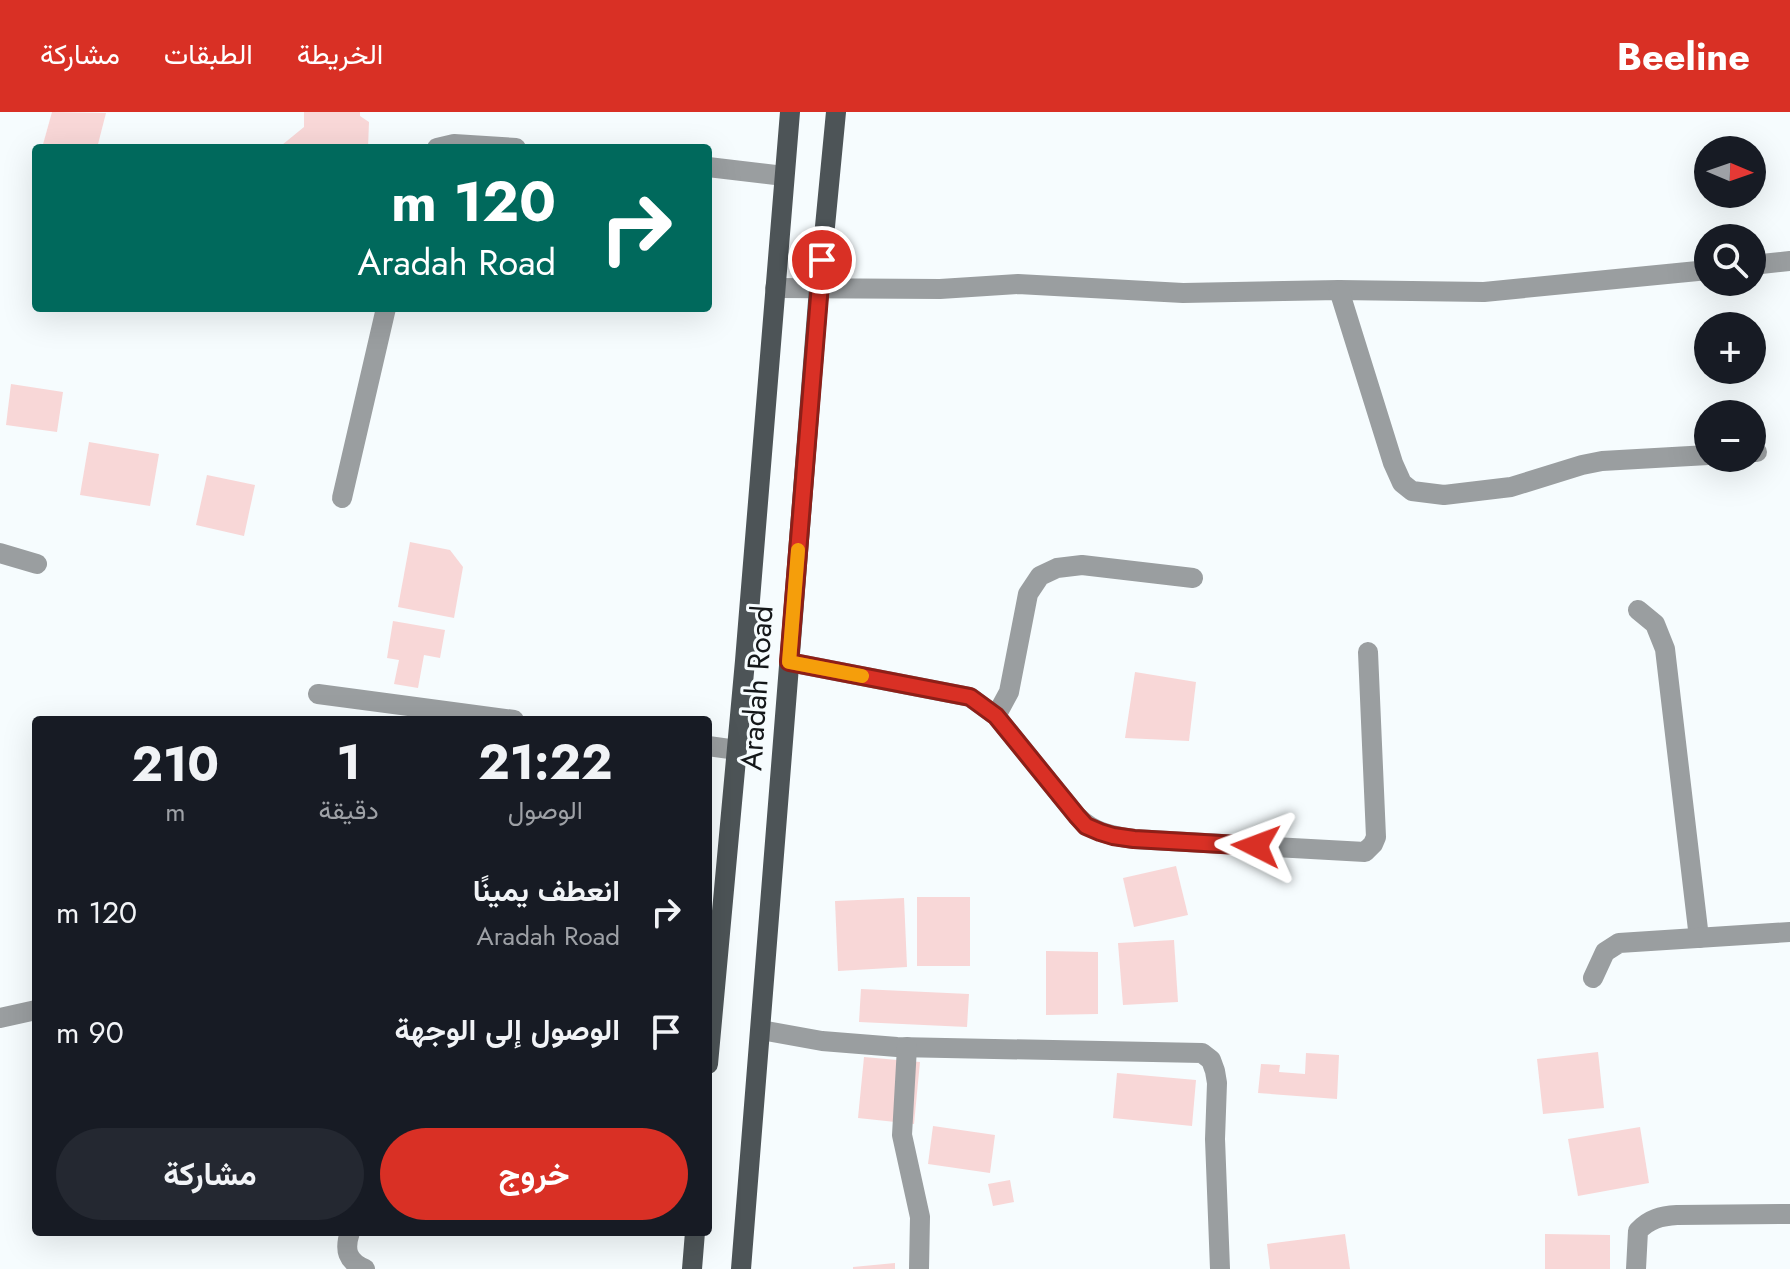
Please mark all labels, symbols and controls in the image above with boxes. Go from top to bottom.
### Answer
text: Beeline [1617,29,1750,84]
text: مشاركة [40,34,120,75]
text: الطبقات [164,34,253,75]
text: الخريطة [297,34,383,75]
north arrow [1694,136,1766,208]
map controls [1694,136,1766,472]
text: 120 m [391,161,556,242]
icon: right [584,176,688,280]
button: search [1694,224,1766,296]
pin [788,226,856,294]
text: Aradah Road [357,236,556,288]
icon: arrive [800,238,844,282]
button: + [1694,312,1766,384]
button: − [1694,400,1766,472]
street label: Aradah Road [729,604,784,772]
text: 1 [336,728,361,797]
text: 21:22 [478,728,613,797]
text: 210 [131,730,219,799]
text: دقيقة [319,791,379,829]
text: الوصول [508,791,583,829]
text: m [165,793,185,831]
position arrow [1214,804,1298,888]
text: انعطف يمينًا [473,869,620,912]
icon: right [644,890,688,934]
text: 120 m [56,891,137,934]
text: Aradah Road [477,917,620,955]
text: الوصول إلى الوجهة [395,1008,620,1051]
icon: arrive [644,1010,688,1054]
text: 90 m [56,1011,124,1054]
button: مشاركة [56,1128,364,1220]
button: خروج [380,1128,688,1220]

